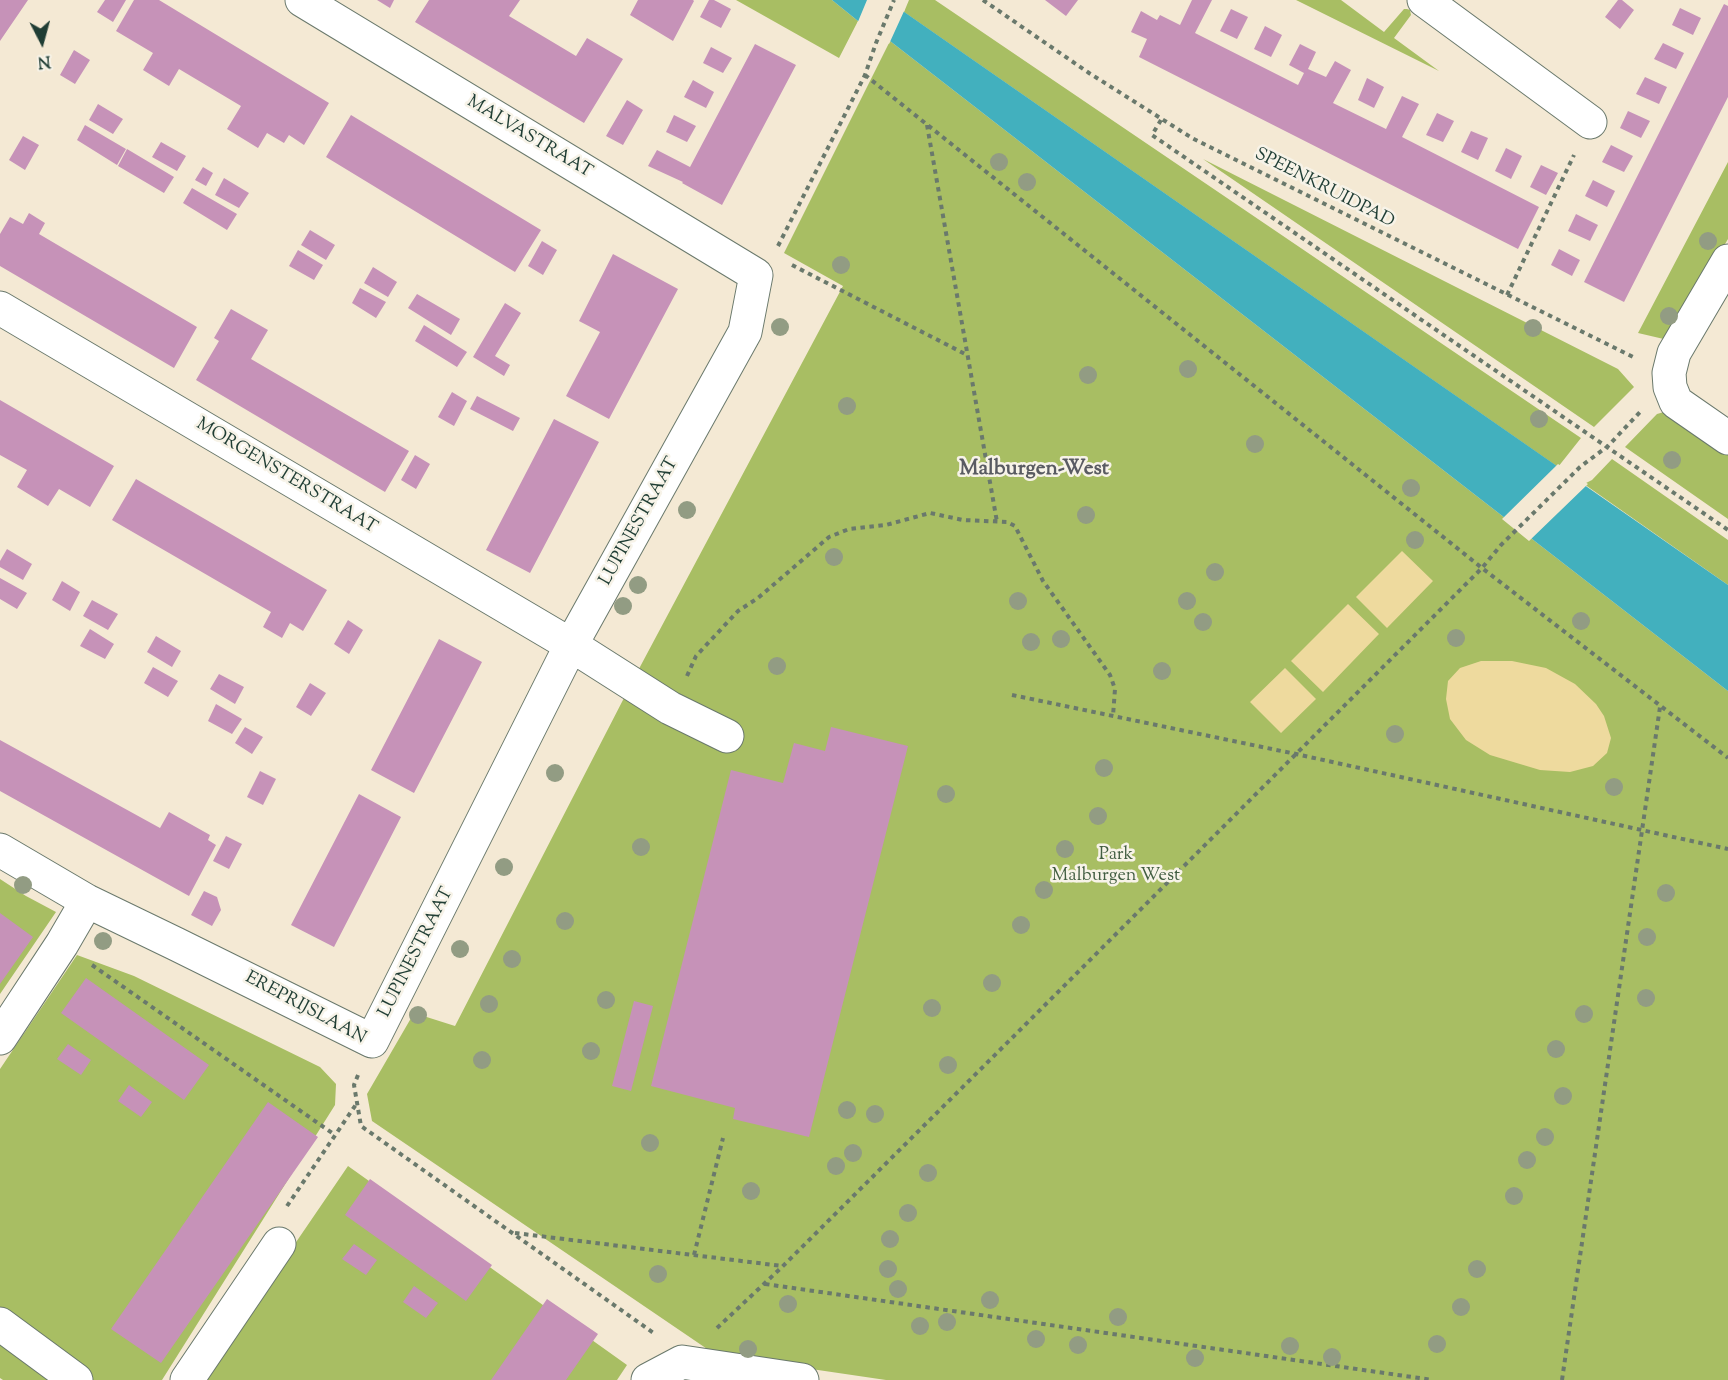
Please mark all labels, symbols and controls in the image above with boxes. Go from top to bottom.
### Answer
north arrow [12,12,72,72]
text: N [36,48,51,73]
street label: MALVASTRAAT [462,92,596,184]
street label: SPEENKRUIDPAD [1250,144,1398,234]
street label: MORGENSTERSTRAAT [192,414,380,540]
street label: LUPINESTRAAT [596,454,684,590]
district label: Malburgen-West [959,457,1109,483]
park label: Park Malburgen West [1052,845,1180,888]
street label: LUPINESTRAAT [375,884,459,1022]
street label: EREPRIJSLAAN [241,968,369,1050]

